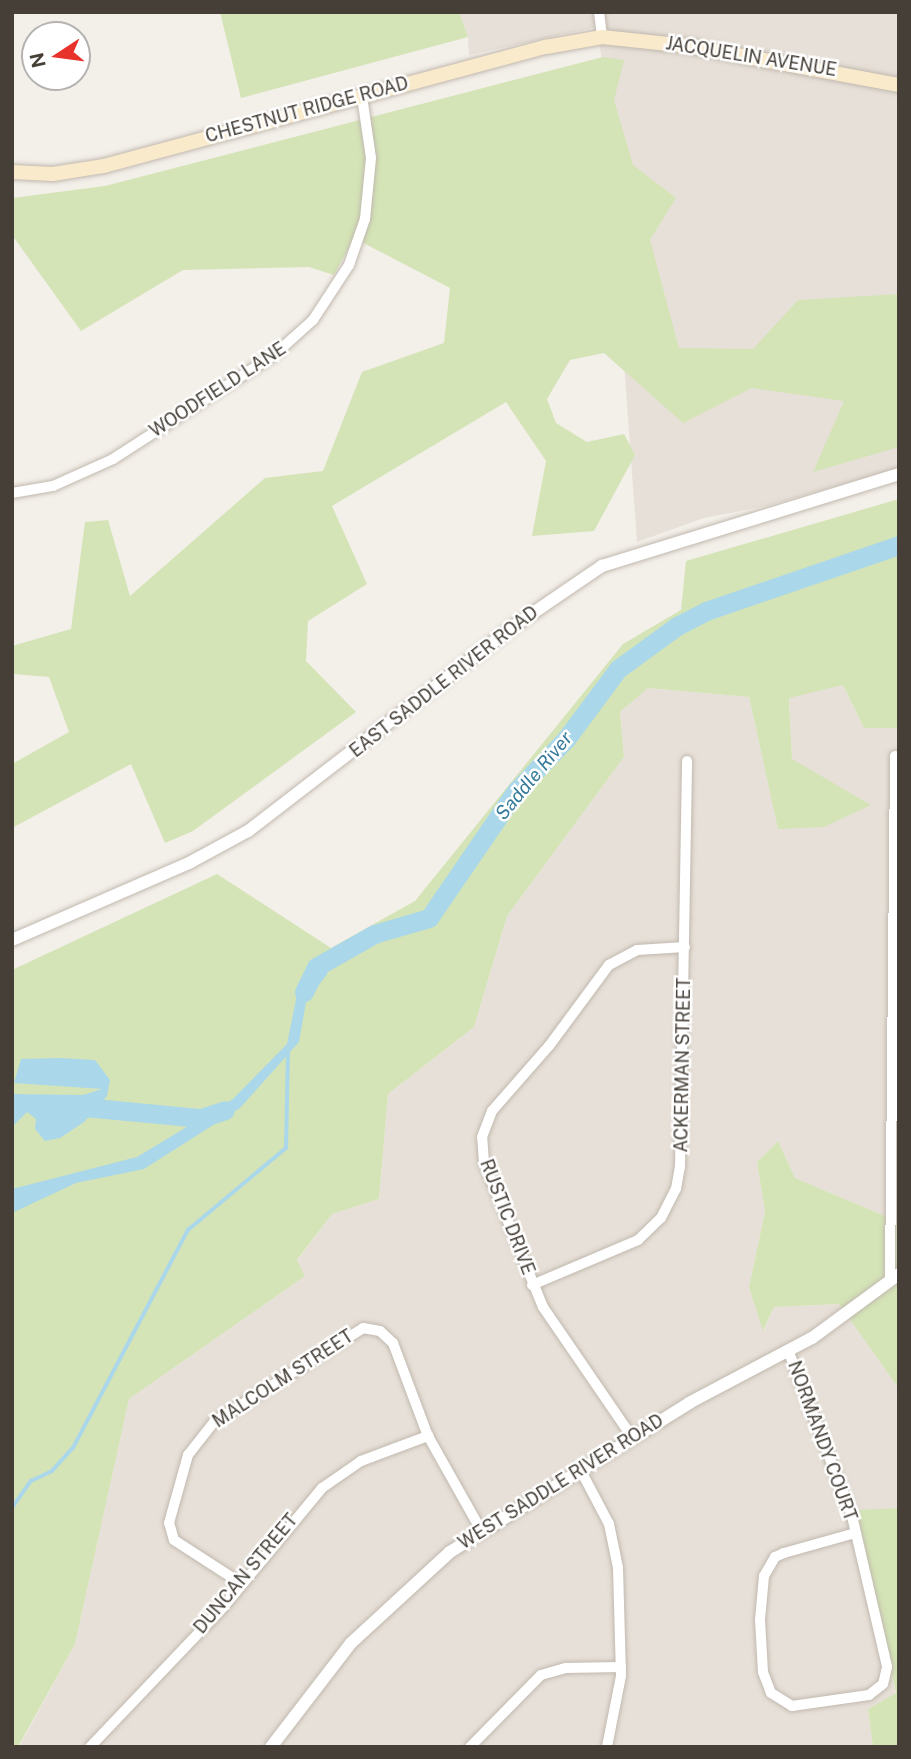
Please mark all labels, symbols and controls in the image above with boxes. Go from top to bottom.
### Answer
north arrow [21,21,91,91]
street label: JACQUELIN AVENUE [664,33,838,81]
text: N [25,51,50,70]
street label: CHESTNUT RIDGE ROAD [203,72,411,148]
street label: WOODFIELD LANE [146,338,290,442]
street label: EAST SADDLE RIVER ROAD [346,602,542,762]
water label: Saddle River [491,727,577,825]
street label: ACKERMAN STREET [671,977,695,1153]
street label: RUSTIC DRIVE [475,1156,539,1278]
street label: MALCOLM STREET [209,1326,357,1432]
street label: NORMANDY COURT [783,1358,861,1524]
street label: WEST SADDLE RIVER ROAD [454,1410,668,1554]
street label: DUNCAN STREET [190,1510,302,1638]

